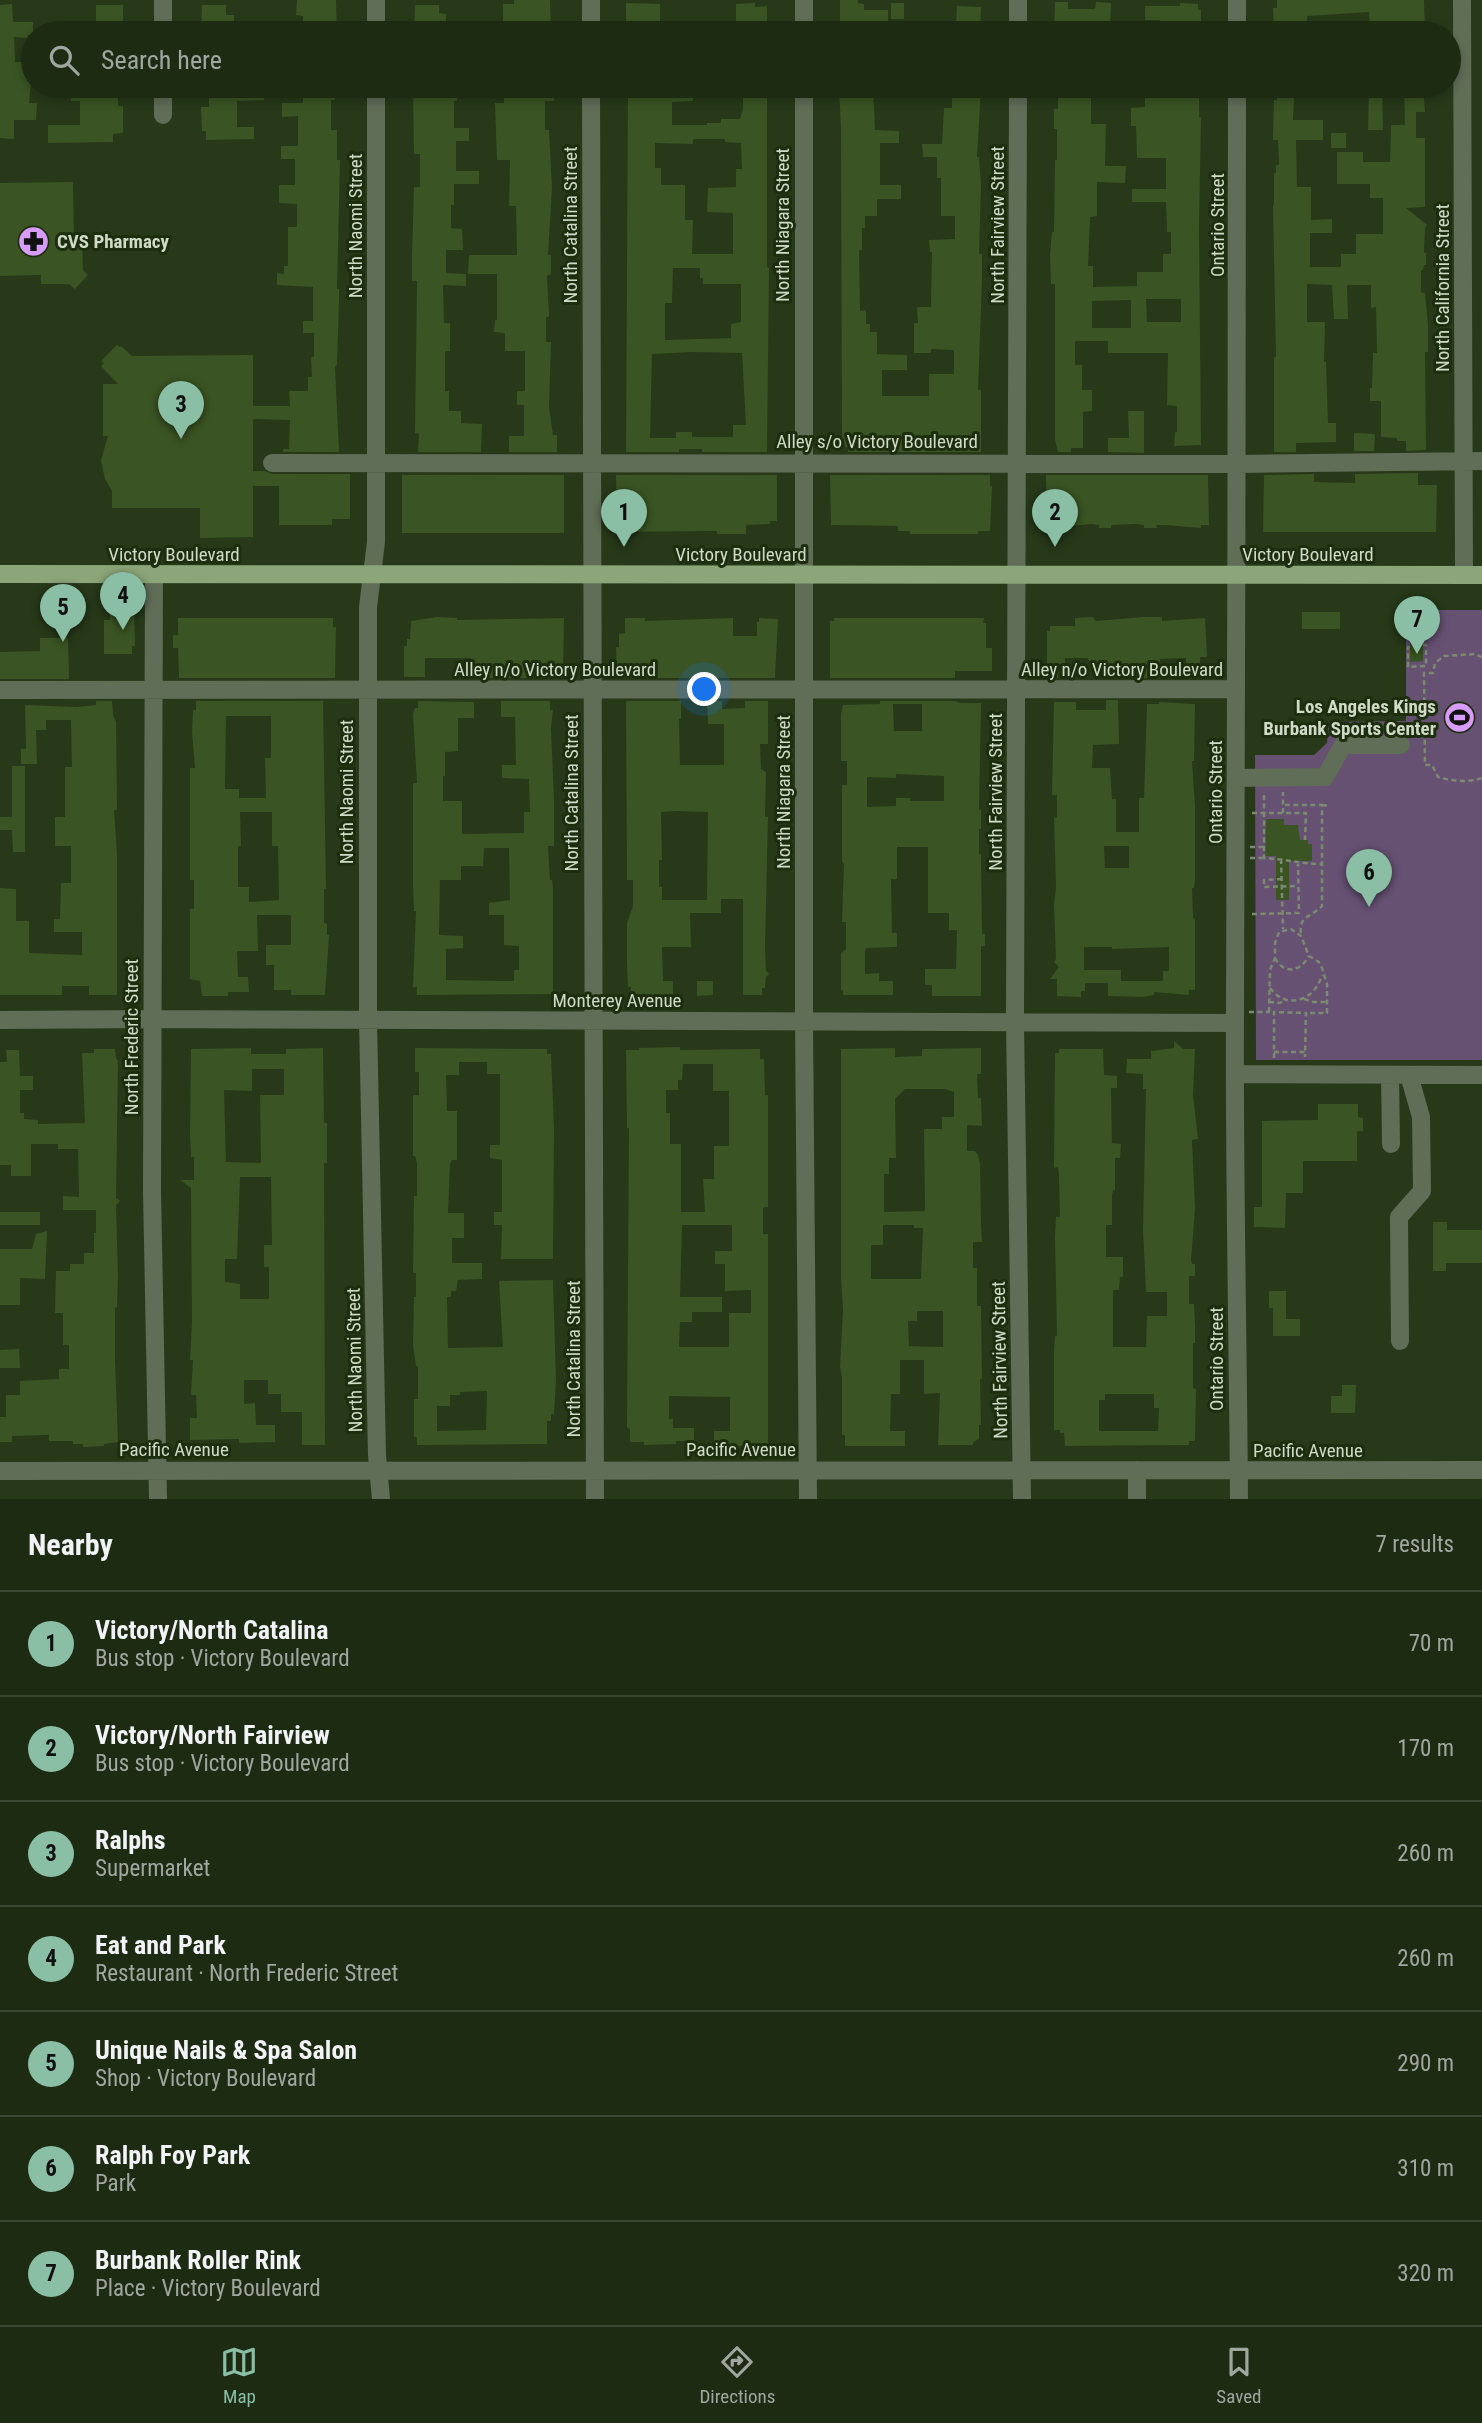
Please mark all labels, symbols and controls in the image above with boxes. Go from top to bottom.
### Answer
search box [21,21,1461,98]
icon: search [45,41,83,79]
text: Search here [101,45,222,75]
street label: North Catalina Street [559,146,582,304]
street label: North Fairview Street [986,146,1009,304]
street label: North Niagara Street [771,148,794,302]
street label: North Naomi Street [344,154,367,298]
street label: Ontario Street [1206,173,1229,277]
street label: North California Street [1431,204,1454,372]
pharmacy icon: CVS Pharmacy [17,224,51,258]
place label: CVS Pharmacy [57,230,170,253]
pin: 3 [158,381,204,439]
street label: Alley s/o Victory Boulevard [776,430,978,453]
pin: 1 [601,489,647,547]
pin: 2 [1032,489,1078,547]
street label: Victory Boulevard [108,543,240,566]
street label: Victory Boulevard [675,543,807,566]
street label: Victory Boulevard [1242,543,1374,566]
pin: 4 [100,572,146,630]
pin: 5 [40,584,86,642]
pin: 7 [1394,596,1440,654]
street label: Alley n/o Victory Boulevard [454,658,656,681]
street label: Alley n/o Victory Boulevard [1021,658,1223,681]
your location [687,672,721,706]
place label: Los Angeles Kings Burbank Sports Center [1263,695,1436,740]
sports icon: Los Angeles Kings Burbank Sports Center [1442,700,1476,734]
street label: North Fairview Street [984,713,1007,871]
street label: North Catalina Street [560,714,583,872]
street label: North Niagara Street [772,715,795,869]
street label: North Naomi Street [335,720,358,864]
street label: Ontario Street [1204,740,1227,844]
pin: 6 [1346,849,1392,907]
street label: North Frederic Street [120,959,143,1115]
street label: Monterey Avenue [553,989,682,1012]
street label: North Catalina Street [562,1280,585,1438]
street label: North Fairview Street [987,1281,1012,1439]
street label: North Naomi Street [342,1287,367,1433]
street label: Ontario Street [1205,1307,1228,1411]
street label: Pacific Avenue [119,1438,229,1461]
street label: Pacific Avenue [686,1438,796,1461]
street label: Pacific Avenue [1253,1439,1363,1462]
text: Nearby [28,1527,113,1562]
text: 7 results [1376,1531,1454,1558]
text: Victory/North Catalina [95,1615,328,1645]
text: 1 [45,1630,57,1657]
text: 70 m [1409,1630,1454,1657]
text: Bus stop · Victory Boulevard [95,1645,350,1672]
text: Victory/North Fairview [95,1720,330,1750]
text: 2 [45,1735,57,1762]
text: 170 m [1397,1735,1454,1762]
text: Bus stop · Victory Boulevard [95,1750,350,1777]
text: Ralphs [95,1825,166,1855]
text: 3 [45,1840,57,1867]
text: 260 m [1397,1840,1454,1867]
text: Supermarket [95,1855,210,1882]
text: Eat and Park [95,1930,226,1960]
text: 4 [45,1945,57,1972]
text: 260 m [1397,1945,1454,1972]
text: Restaurant · North Frederic Street [95,1960,398,1987]
text: Unique Nails & Spa Salon [95,2035,357,2065]
text: 5 [45,2050,57,2077]
text: 290 m [1397,2050,1454,2077]
text: Shop · Victory Boulevard [95,2065,316,2092]
text: Ralph Foy Park [95,2140,250,2170]
text: 6 [45,2155,57,2182]
text: 310 m [1397,2155,1454,2182]
text: Park [95,2170,136,2197]
text: Burbank Roller Rink [95,2245,301,2275]
text: 7 [45,2260,57,2287]
text: 320 m [1397,2260,1454,2287]
text: Place · Victory Boulevard [95,2275,321,2302]
tab: Map [220,2343,258,2408]
tab: Directions [699,2343,775,2408]
tab: Saved [1216,2343,1262,2408]

